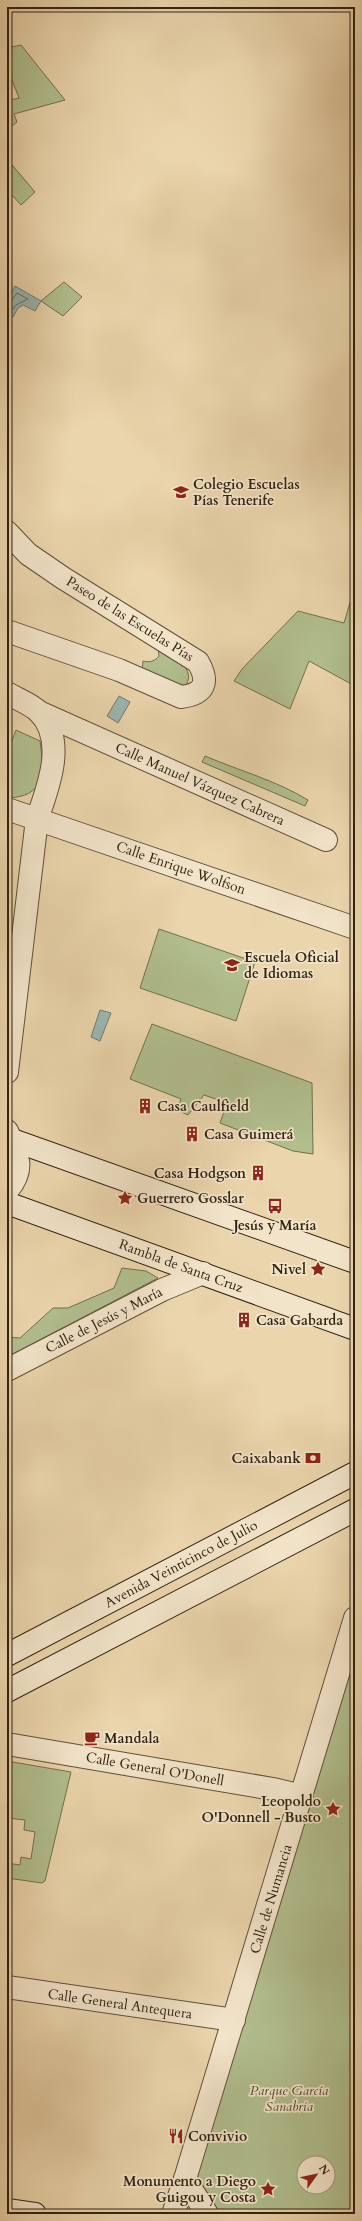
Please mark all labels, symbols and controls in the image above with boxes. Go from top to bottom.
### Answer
place label: Colegio Escuelas Pías Tenerife [193,475,300,510]
school or university icon: Colegio Escuelas Pías Tenerife [172,483,190,501]
street label: Paseo de las Escuelas Pías [63,572,198,666]
street label: Calle Manuel Vázquez Cabrera [112,738,288,830]
street label: Calle Enrique Wolfson [114,837,248,899]
place label: Escuela Oficial de Idiomas [244,948,339,983]
school or university icon: Escuela Oficial de Idiomas [223,956,241,974]
building icon: Casa Caulfield [136,1097,154,1115]
place label: Casa Caulfield [157,1097,249,1116]
building icon: Casa Guimerá [183,1125,201,1143]
place label: Casa Guimerá [204,1125,294,1144]
place label: Casa Hodgson [154,1164,246,1183]
building icon: Casa Hodgson [249,1164,267,1182]
place icon: Guerrero Gosslar [116,1189,134,1207]
place label: Guerrero Gosslar [137,1189,244,1208]
bus stop icon: Jesús y María [266,1197,284,1215]
place label: Jesús y María [232,1216,317,1235]
street label: Rambla de Santa Cruz [116,1235,247,1298]
place label: Nivel [271,1260,306,1279]
place icon: Nivel [309,1260,327,1278]
street label: Calle de Jesús y María [42,1282,166,1358]
building icon: Casa Gabarda [235,1311,253,1329]
place label: Casa Gabarda [256,1311,343,1330]
place label: Caixabank [231,1449,301,1468]
bank icon: Caixabank [304,1449,322,1467]
street label: Avenida Veinticinco de Julio [101,1515,261,1612]
cafe icon: Mandala [83,1729,101,1747]
place label: Mandala [104,1729,160,1748]
street label: Calle General O'Donell [84,1747,226,1791]
place label: Leopoldo O'Donnell - Busto [201,1792,321,1827]
place icon: Leopoldo O'Donnell - Busto [324,1800,342,1818]
street label: Calle de Numancia [245,1842,297,1956]
street label: Calle General Antequera [47,1984,193,2024]
park label: Parque García Sanabria [250,2081,328,2116]
restaurant icon: Convivio [167,2127,185,2145]
place label: Convivio [188,2127,247,2146]
north arrow [296,2155,336,2195]
text: N [315,2162,333,2178]
place label: Monumento a Diego Guigou y Costa [123,2172,256,2207]
place icon: Monumento a Diego Guigou y Costa [259,2180,277,2198]

